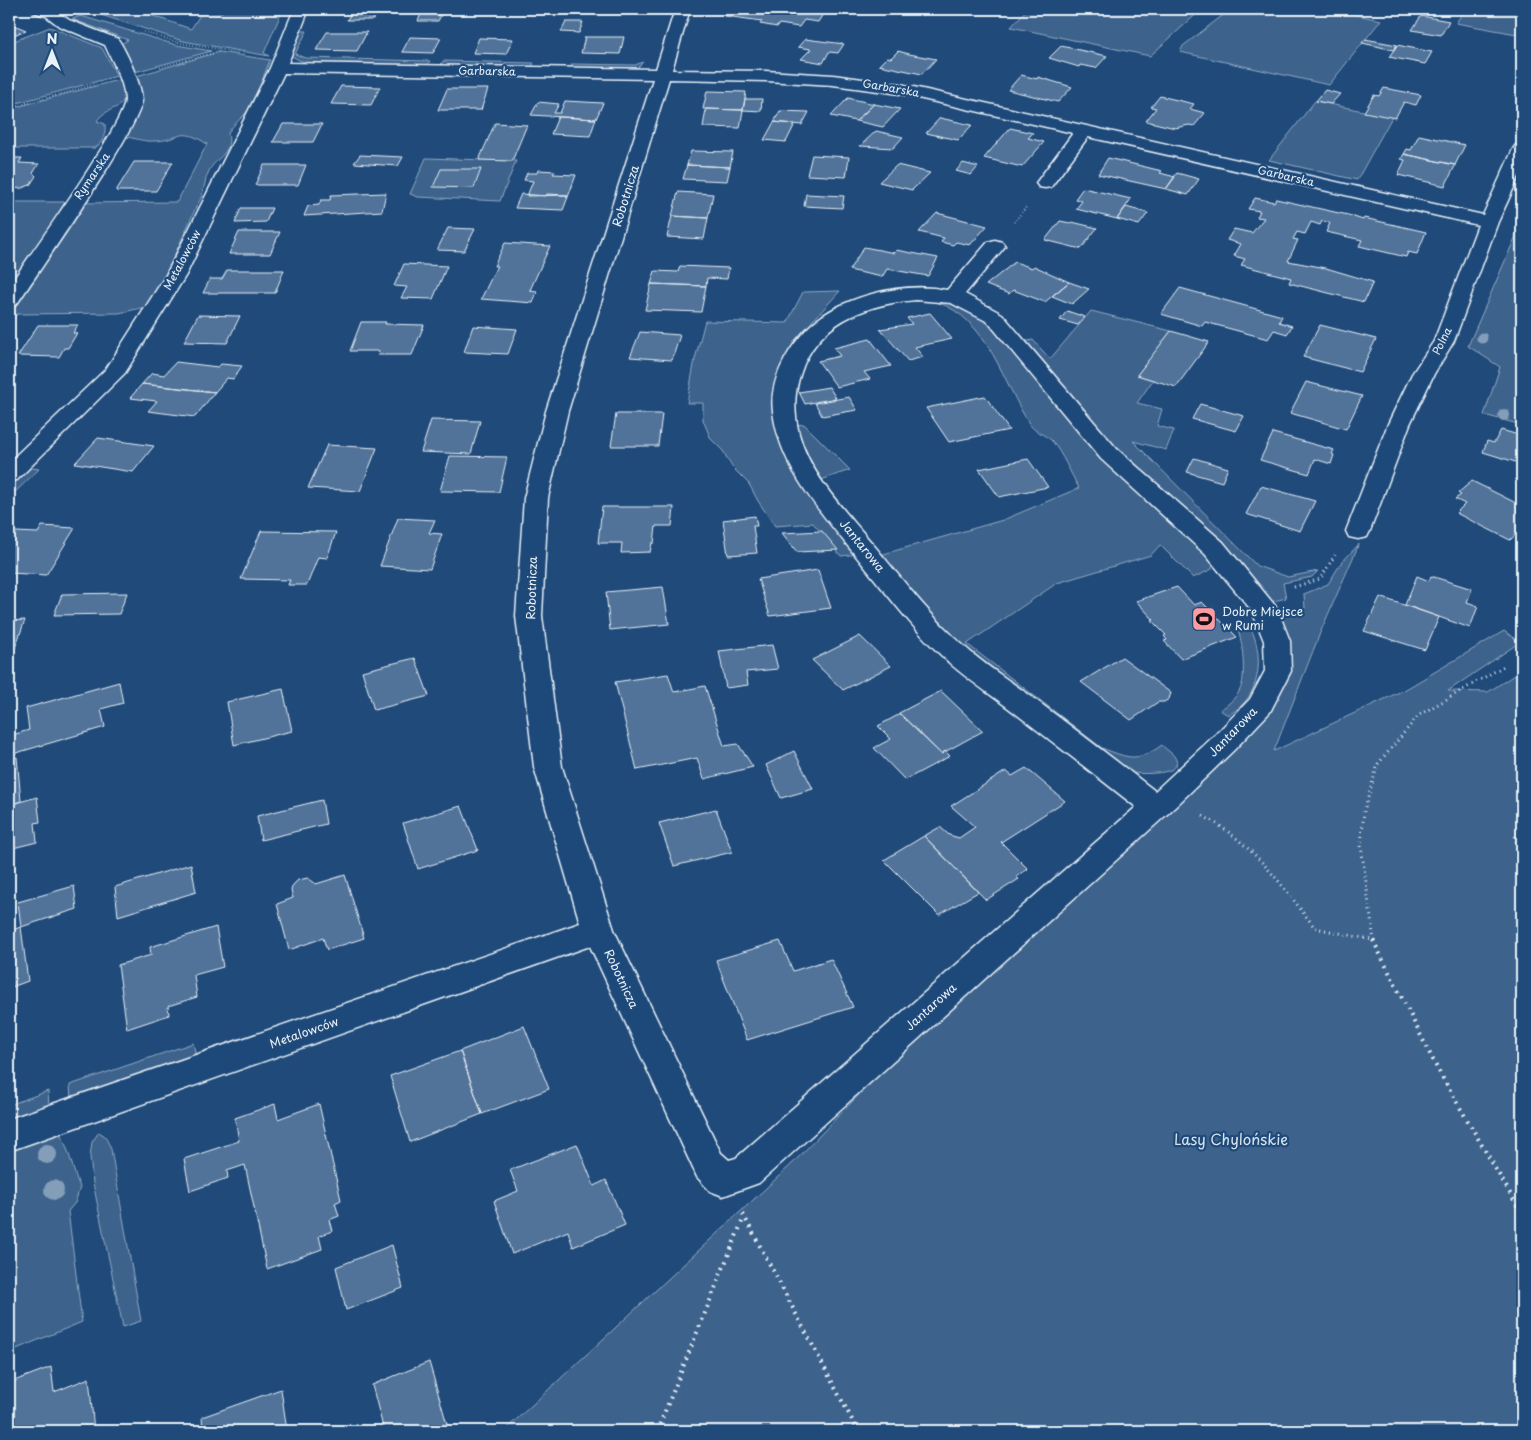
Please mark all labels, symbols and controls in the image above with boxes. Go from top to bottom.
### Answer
north arrow [28,28,78,78]
text: N [46,28,58,49]
street label: Garbarska [458,61,516,80]
street label: Garbarska [861,74,921,101]
street label: Rymarska [70,149,114,203]
street label: Garbarska [1256,161,1316,190]
street label: Robotnicza [607,162,643,229]
street label: Metalowców [159,226,205,293]
street label: Polna [1427,324,1456,358]
street label: Jantarowa [836,515,890,576]
street label: Robotnicza [521,555,541,620]
place label: Dobre Miejsce w Rumi [1222,602,1303,634]
sports icon: Dobre Miejsce w Rumi [1191,606,1217,632]
street label: Jantarowa [1204,702,1261,760]
street label: Robotnicza [600,946,644,1012]
street label: Jantarowa [901,978,960,1034]
street label: Metalowców [267,1012,341,1052]
park label: Lasy Chylońskie [1174,1127,1288,1150]

